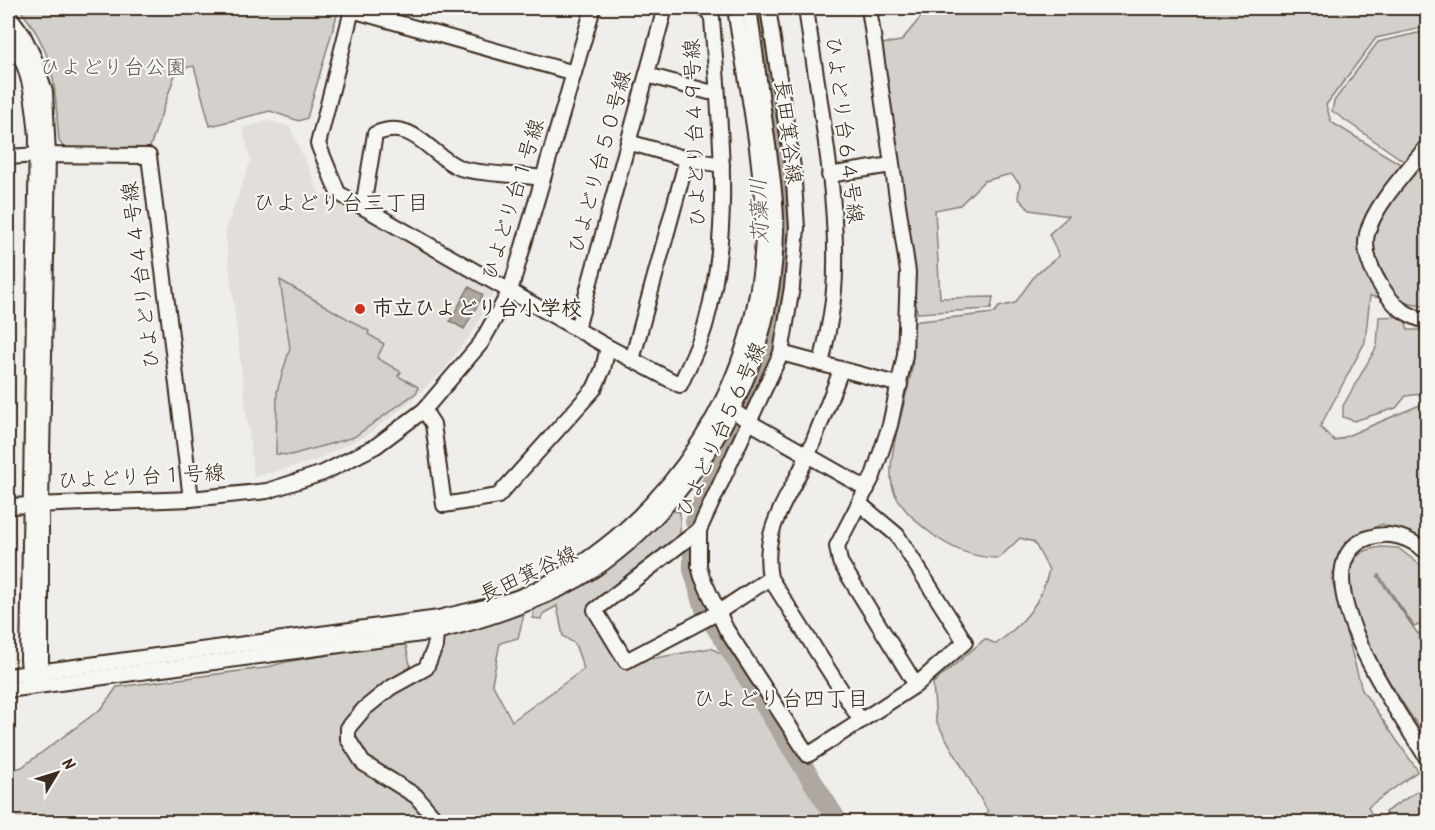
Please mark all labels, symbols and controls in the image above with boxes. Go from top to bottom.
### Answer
street label: ひよどり台６４号線 [815,34,871,226]
street label: ひよどり台４９号線 [676,38,716,228]
park label: ひよどり台公園 [40,52,187,85]
street label: ひよどり台５０号線 [561,66,641,258]
street label: 長田箕谷線 [764,78,810,186]
street label: ひよどり台１号線 [474,115,554,285]
water label: 苅藻川 [742,177,780,245]
street label: ひよどり台４４号線 [114,179,170,371]
district label: ひよどり台三丁目 [253,187,429,222]
place label: 市立ひよどり台小学校 [372,293,582,326]
marker: 市立ひよどり台小学校 [353,302,367,316]
street label: ひよどり台５６号線 [668,337,776,523]
street label: ひよどり台１号線 [56,457,226,499]
street label: 長田箕谷線 [474,538,584,612]
district label: ひよどり台四丁目 [693,683,869,718]
north arrow [27,743,87,803]
text: N [55,753,81,776]

